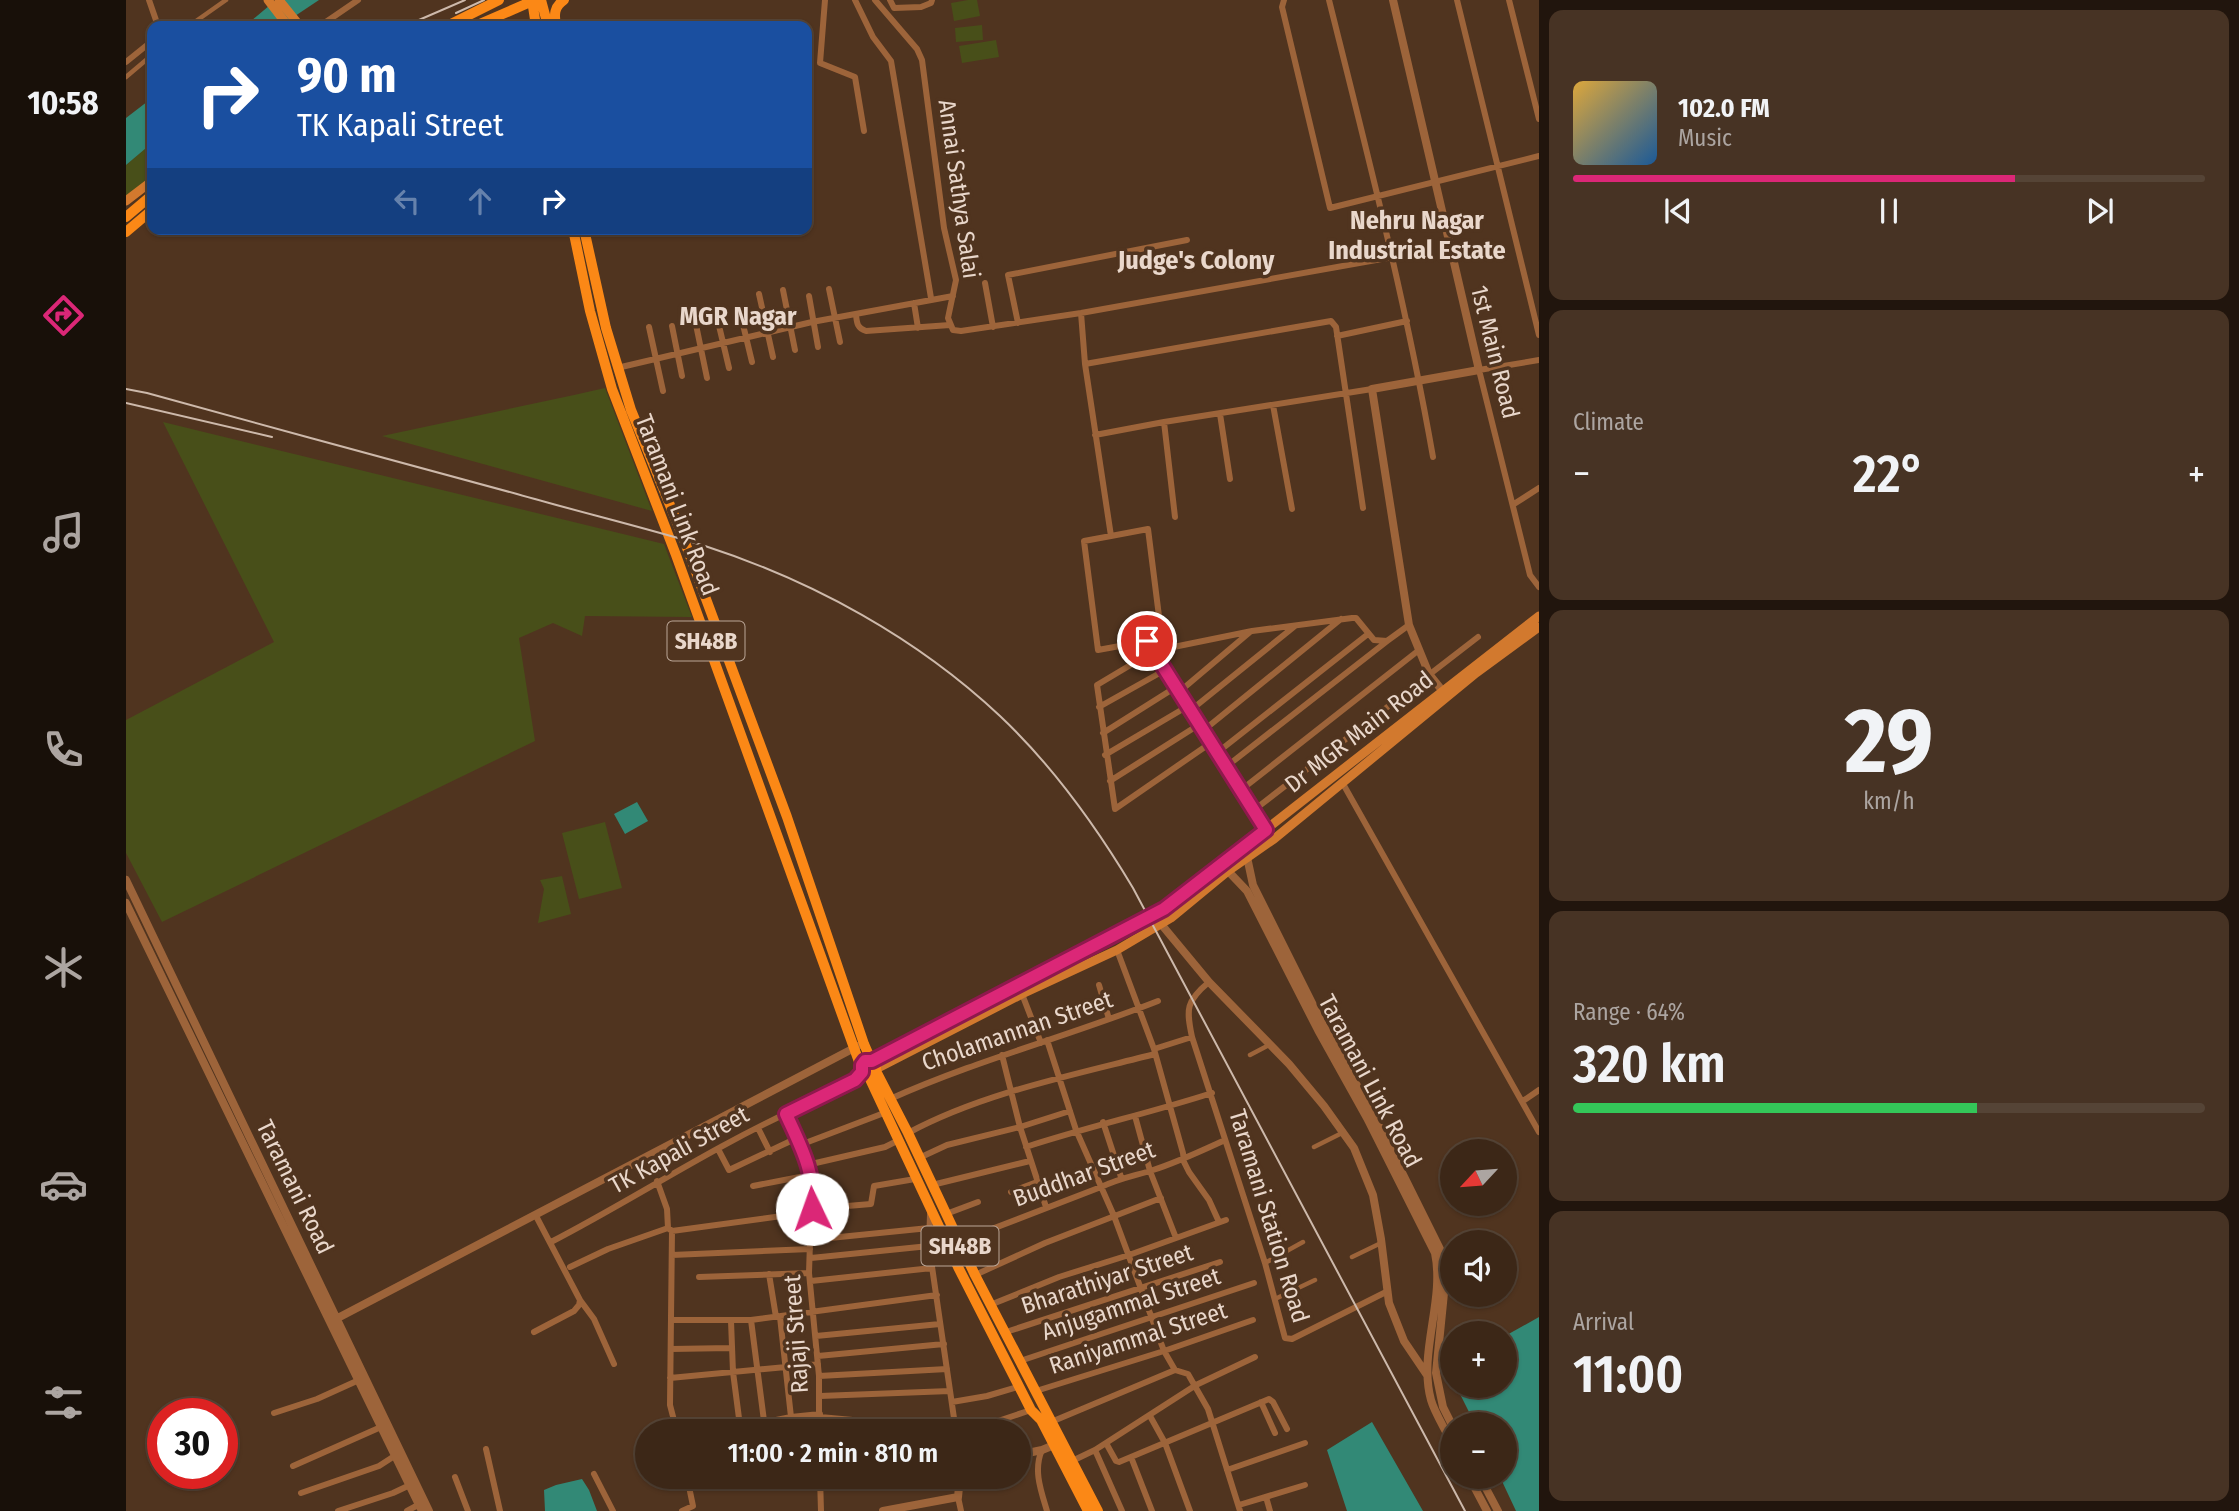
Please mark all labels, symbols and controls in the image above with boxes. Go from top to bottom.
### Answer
text: 90 m [297,46,397,105]
icon: right [182,49,273,140]
text: 10:58 [27,84,99,122]
text: 102.0 FM [1678,93,1770,124]
street label: Annai Sathya Salai [933,98,985,280]
text: TK Kapali Street [297,106,503,144]
text: Music [1678,124,1732,152]
icon: left [388,182,426,220]
icon: ahead [461,182,499,220]
icon: right [534,182,572,220]
icon: previous [1659,192,1697,230]
icon: pause [1870,192,1908,230]
icon: next [2081,192,2119,230]
district label: Nehru Nagar Industrial Estate [1328,205,1506,266]
district label: Judge's Colony [1117,245,1275,276]
street label: 1st Main Road [1465,283,1525,421]
icon: directions [39,291,88,340]
district label: MGR Nagar [680,301,797,332]
text: Climate [1573,408,1644,436]
street label: Taramani Link Road [630,411,724,599]
text: 22° [1853,443,1925,506]
text: − [1573,451,1590,497]
text: + [2188,451,2205,497]
icon: music [39,508,88,557]
pin [1117,611,1177,671]
road number: SH48B [668,622,744,660]
icon: arrive [1128,622,1166,660]
street label: Dr MGR Main Road [1279,666,1439,798]
text: 29 [1845,687,1933,796]
icon: phone [39,725,88,774]
text: km/h [1863,787,1915,815]
icon: climate [39,943,88,992]
street label: Cholamannan Street [918,985,1116,1077]
street label: Taramani Link Road [1313,990,1427,1172]
text: Range · 64% [1573,998,1685,1026]
text: 320 km [1573,1033,1726,1096]
street label: TK Kapali Street [604,1100,754,1200]
street label: Taramani Station Road [1223,1106,1315,1326]
street label: Taramani Road [251,1116,339,1258]
street label: Buddhar Street [1009,1135,1159,1213]
north arrow [1440,1139,1517,1216]
map controls [1440,1139,1517,1489]
icon: car [39,1160,88,1209]
position arrow [775,1172,849,1246]
road number: SH48B [922,1226,998,1266]
button: sound [1440,1230,1517,1307]
street label: Bharathiyar Street [1018,1238,1196,1320]
street label: Anjugammal Street [1038,1262,1224,1346]
street label: Rajaji Street [778,1274,814,1394]
street label: Raniyammal Street [1046,1296,1230,1380]
text: Arrival [1573,1308,1634,1336]
button: + [1440,1321,1517,1398]
text: 11:00 [1573,1343,1683,1406]
icon: filters [39,1378,88,1427]
speed limit sign: 30 [147,1398,238,1489]
button: − [1440,1412,1517,1489]
text: 11:00 · 2 min · 810 m [728,1438,938,1469]

